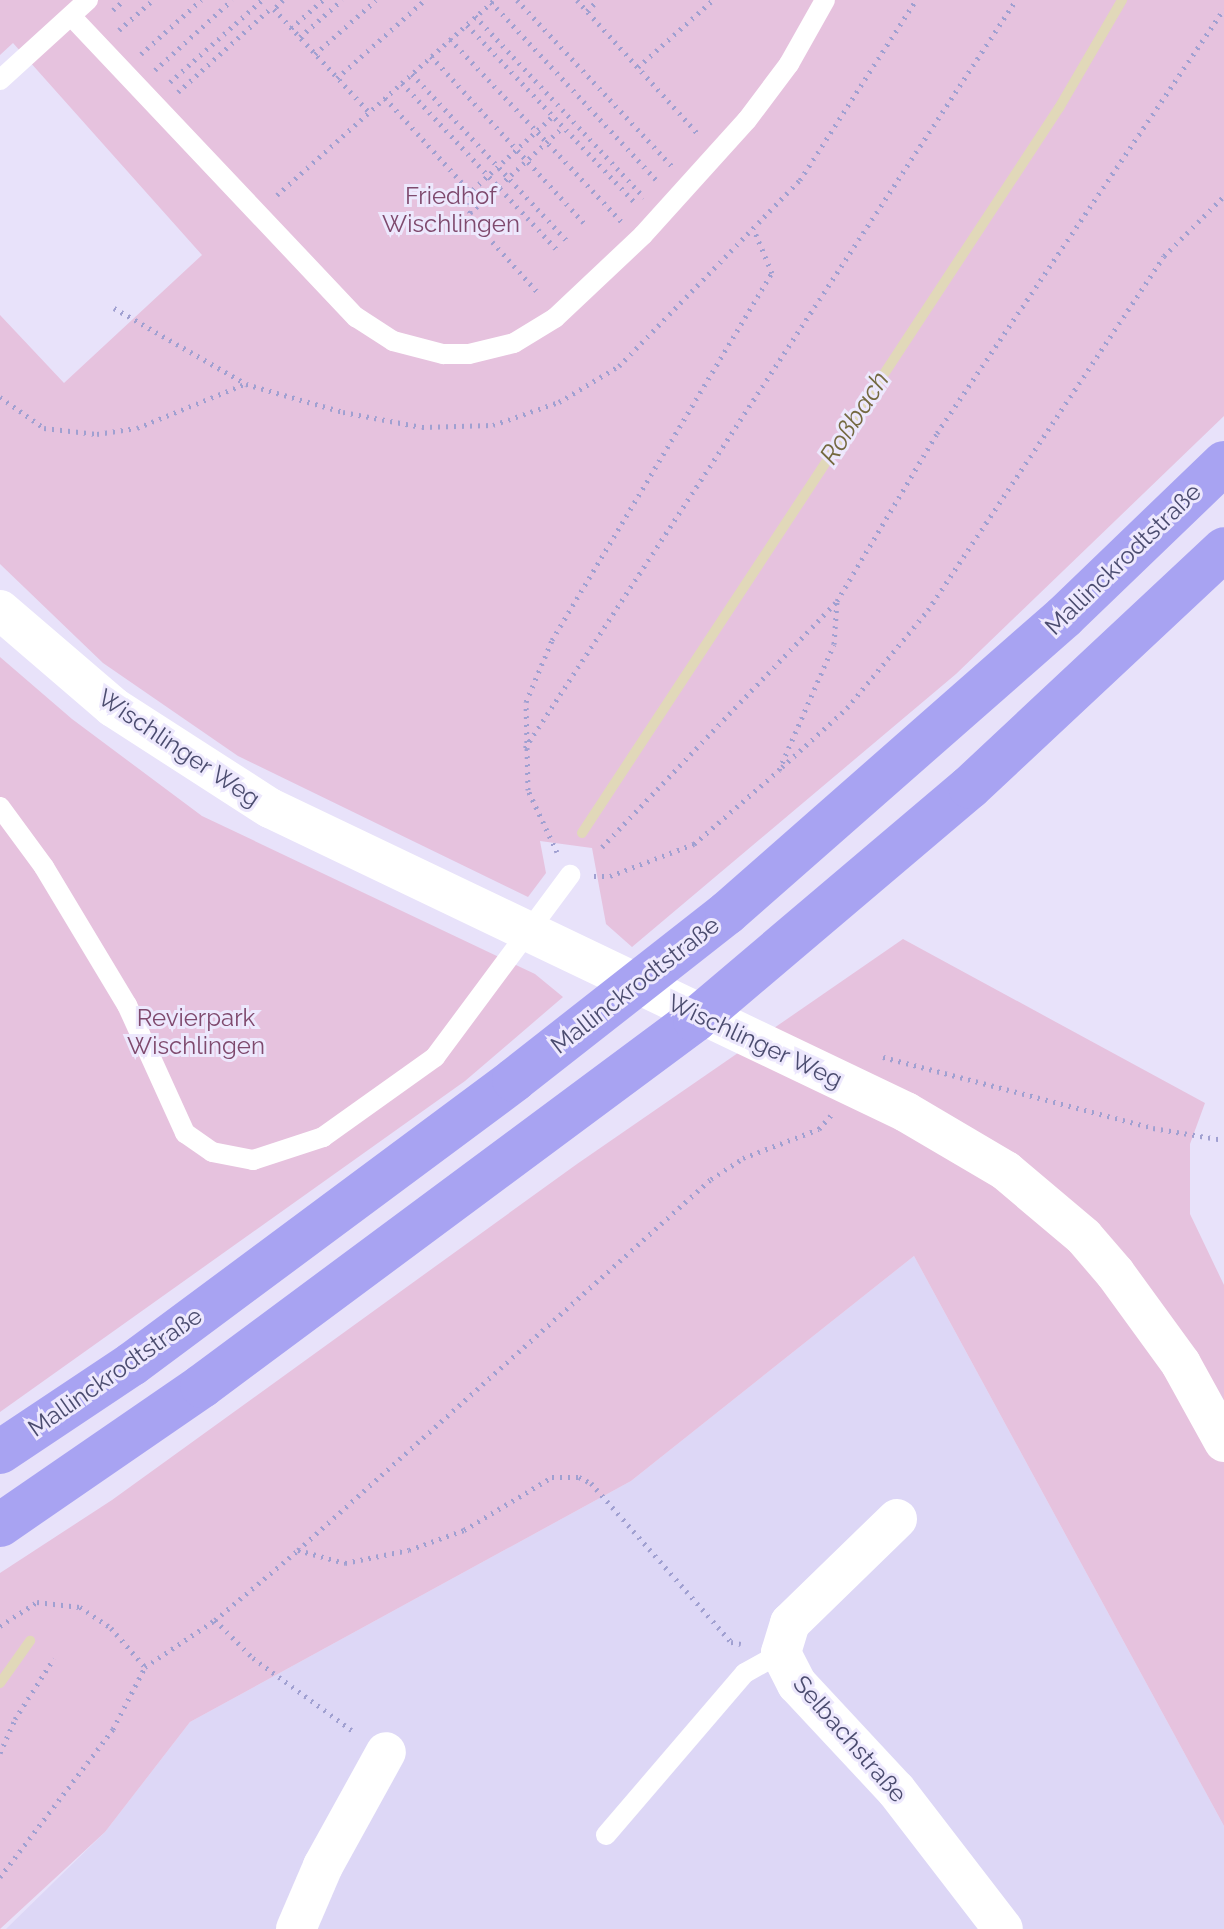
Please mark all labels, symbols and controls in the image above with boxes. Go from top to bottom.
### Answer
park label: Friedhof Wischlingen [382,182,520,238]
water label: Roßbach [814,366,896,470]
street label: Mallinckrodtstraße [1039,477,1207,641]
street label: Wischlinger Weg [92,683,266,813]
street label: Mallinckrodtstraße [545,910,725,1060]
street label: Wischlinger Weg [662,988,848,1094]
park label: Revierpark Wischlingen [127,1004,265,1060]
street label: Mallinckrodtstraße [22,1301,208,1443]
street label: Selbachstraße [787,1670,913,1808]

